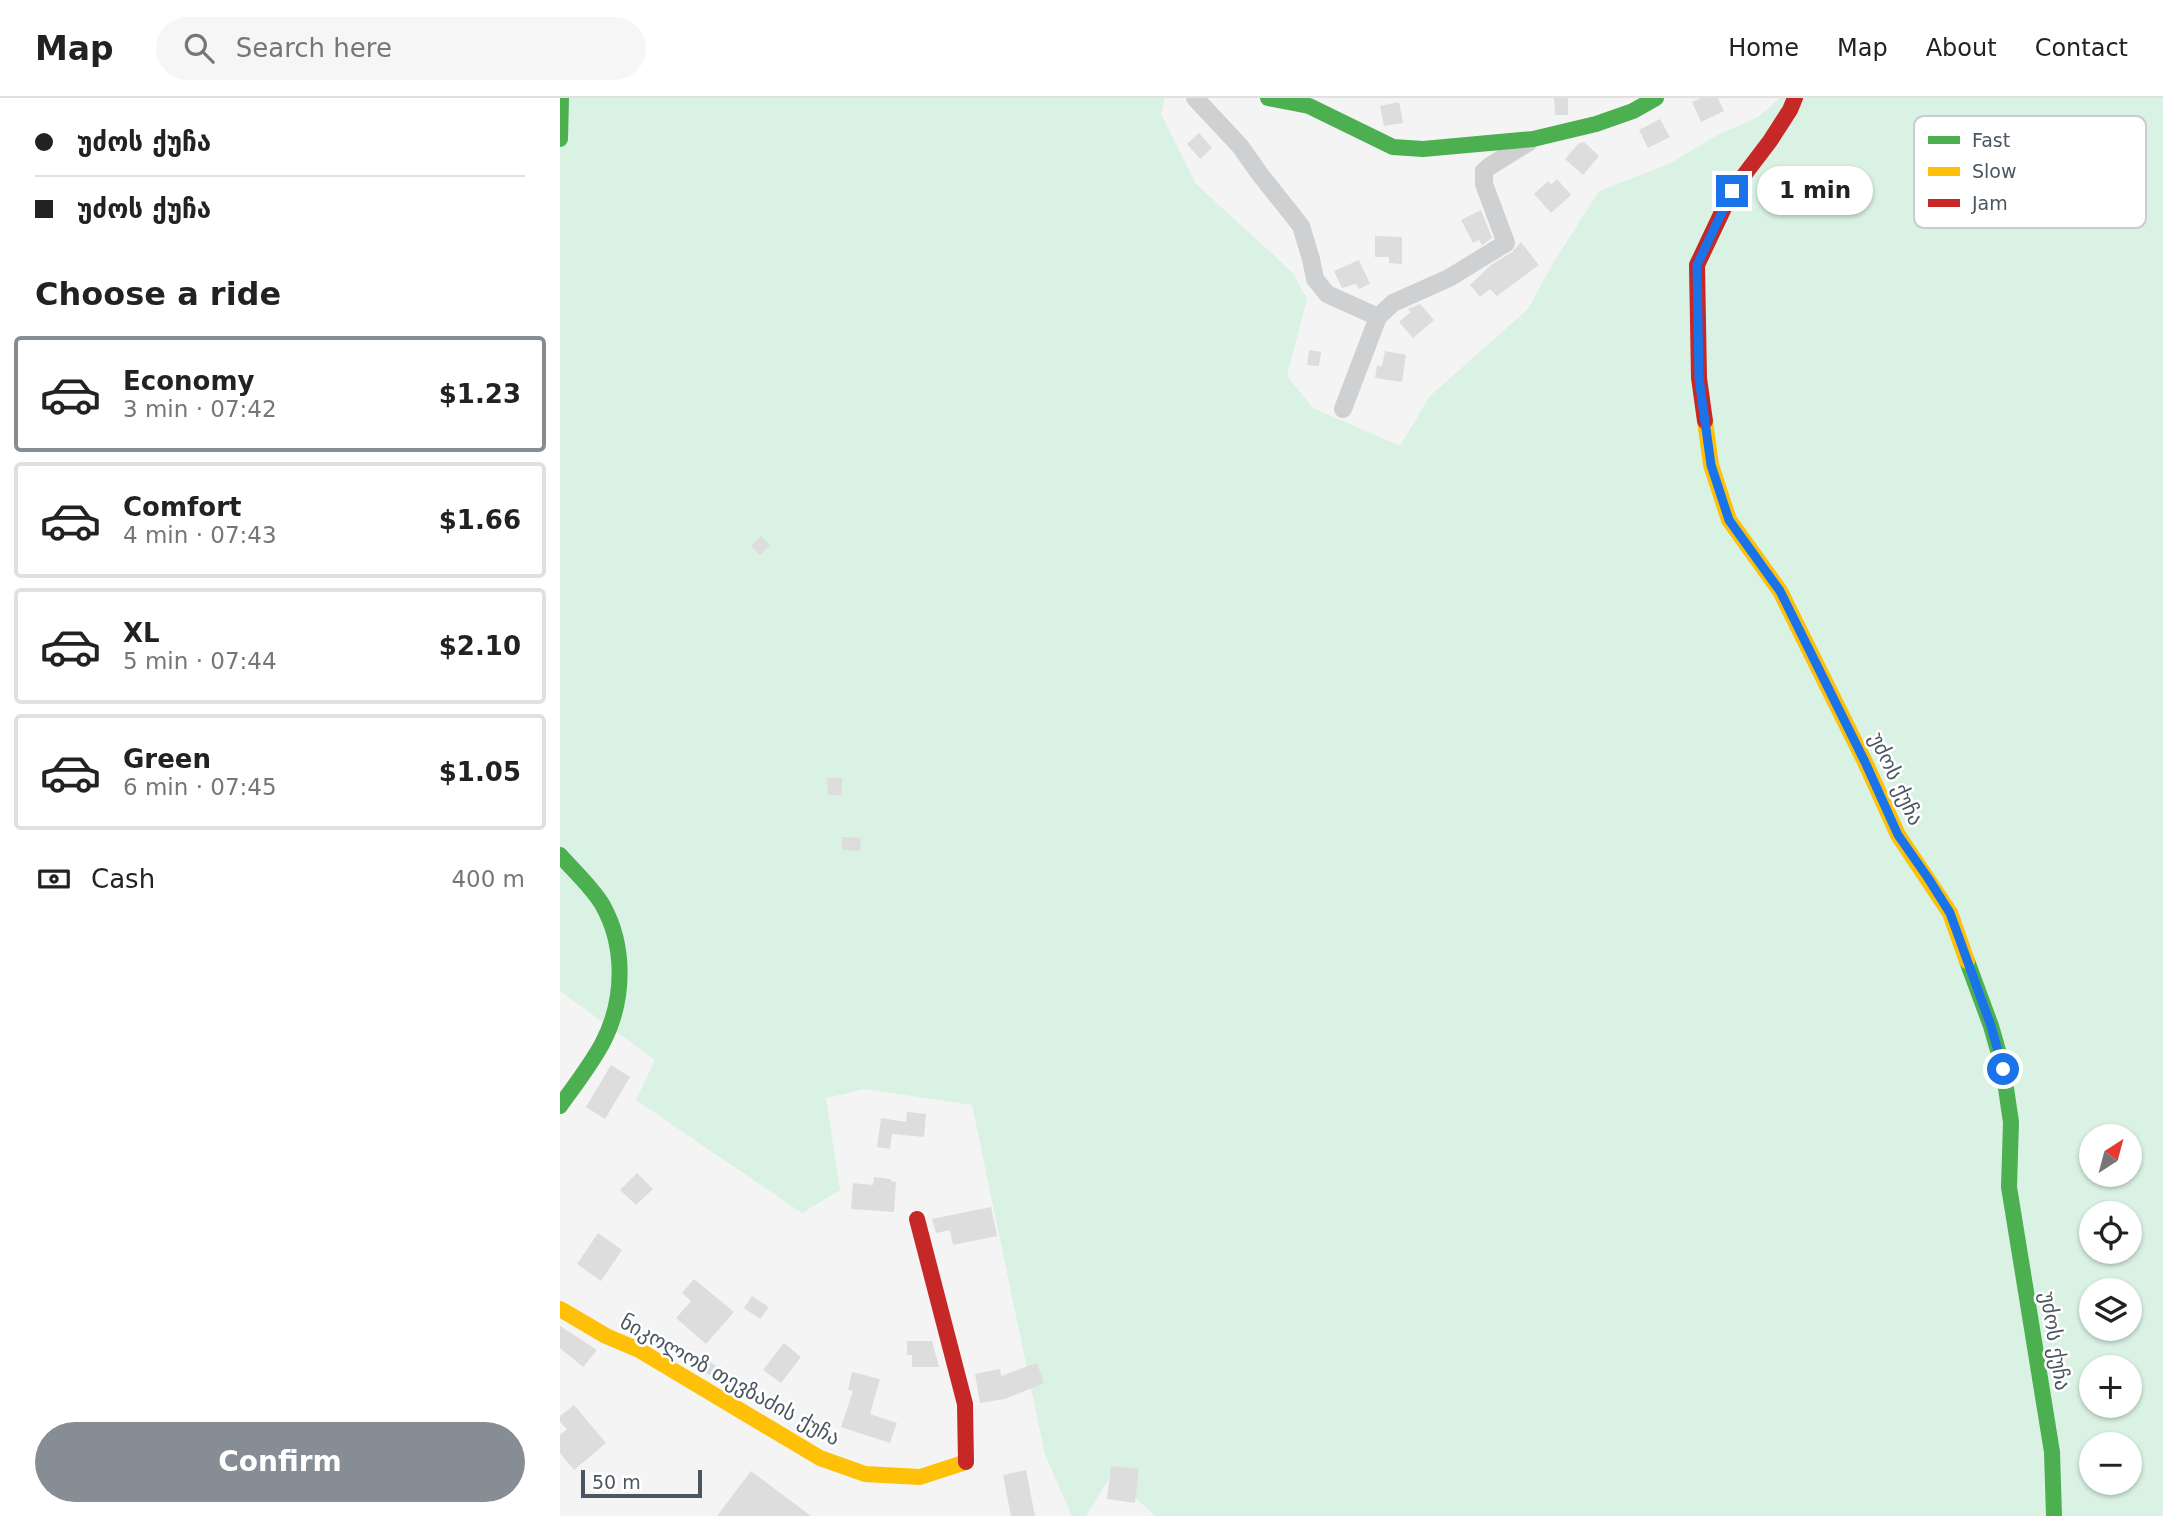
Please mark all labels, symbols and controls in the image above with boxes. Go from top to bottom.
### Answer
search box [156,17,646,80]
text: Map [35,29,114,68]
icon: search [180,29,218,67]
text: Search here [236,33,392,63]
text: Home [1728,34,1799,62]
text: Map [1837,34,1888,62]
text: About [1926,34,1997,62]
text: Contact [2035,34,2128,62]
legend [1914,116,2146,228]
text: უძოს ქუჩა [77,127,211,157]
text: Fast [1972,129,2010,151]
text: Slow [1972,160,2017,182]
callout: 1 min [1756,166,1872,216]
route end [1716,175,1748,207]
text: 1 min [1779,177,1851,203]
text: Jam [1971,192,2008,214]
text: უძოს ქუჩა [77,194,211,224]
text: Choose a ride [35,275,281,313]
icon: car [39,363,102,426]
text: Economy [123,366,254,396]
text: $1.23 [439,379,521,409]
text: 3 min · 07:42 [123,396,277,422]
icon: car [39,489,102,552]
text: Comfort [123,492,241,522]
text: $1.66 [439,505,521,535]
text: 4 min · 07:43 [123,522,277,548]
icon: car [39,615,102,678]
text: XL [123,618,160,648]
text: $2.10 [439,631,521,661]
text: 5 min · 07:44 [123,648,277,674]
street label: უძოს ქუჩა [1864,729,1928,829]
icon: car [39,741,102,804]
text: Green [123,744,211,774]
text: $1.05 [439,757,521,787]
text: 6 min · 07:45 [123,774,277,800]
icon: cash [35,860,73,898]
text: Cash [91,864,155,894]
text: 400 m [451,866,525,892]
route start [1987,1053,2019,1085]
north arrow [2079,1124,2142,1186]
map controls [2079,1124,2142,1495]
button: locate [2079,1201,2142,1264]
button: layers [2079,1278,2142,1341]
street label: უძოს ქუჩა [2035,1290,2075,1392]
street label: ნიკოლოზ თევზაძის ქუჩა [616,1310,844,1450]
button: + [2079,1355,2142,1418]
button: Confirm [35,1422,525,1502]
button: − [2079,1432,2142,1495]
scale bar [581,1467,702,1499]
text: 50 m [592,1471,641,1493]

